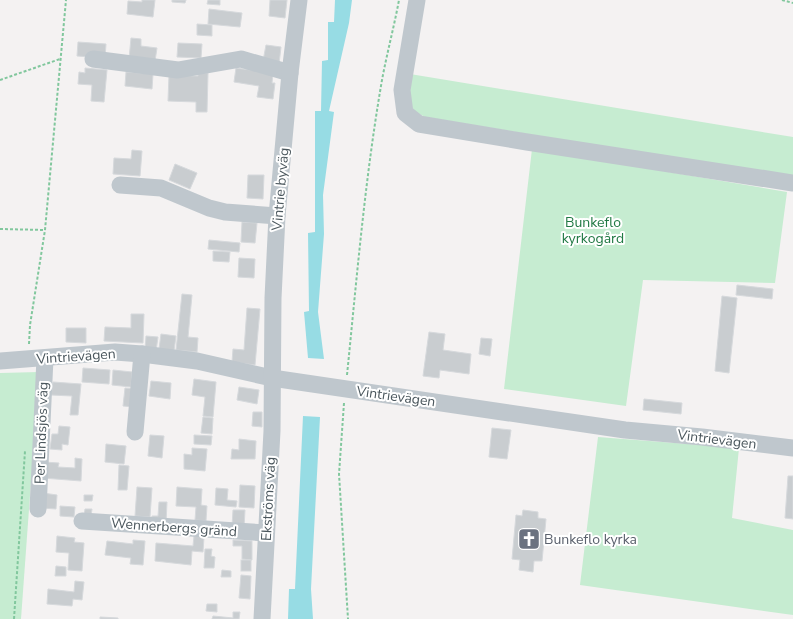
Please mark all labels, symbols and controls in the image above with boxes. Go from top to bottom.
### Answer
street label: Vintrie byväg [267,147,294,232]
park label: Bunkeflo kyrkogård [562,213,624,248]
street label: Vintrievägen [35,344,116,369]
street label: Vintrievägen [354,381,437,411]
street label: Per Lindsjös väg [30,382,53,485]
street label: Vintrievägen [675,425,758,454]
street label: Ekströms väg [257,456,280,542]
street label: Wennerbergs gränd [110,514,238,541]
church icon: Bunkeflo kyrka [516,526,542,552]
place label: Bunkeflo kyrka [544,530,637,549]

